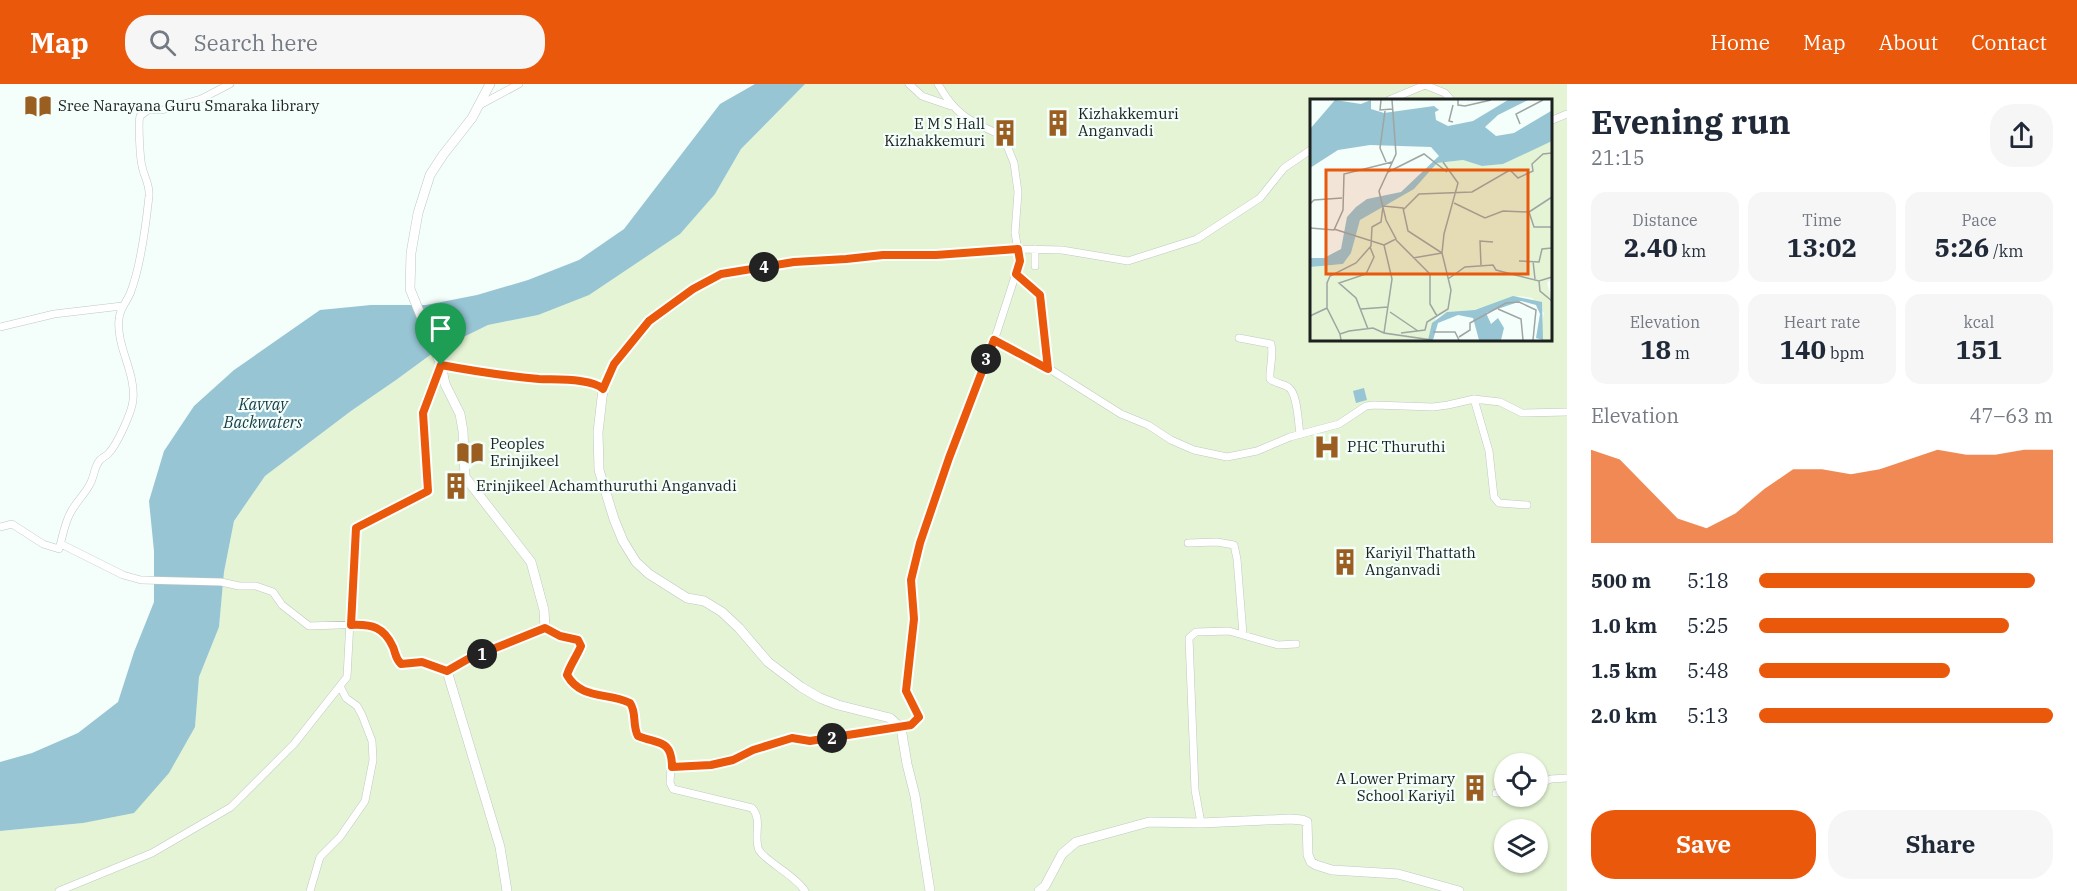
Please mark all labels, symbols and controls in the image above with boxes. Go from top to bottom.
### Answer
search box [125,15,545,69]
text: Map [30,24,89,61]
icon: search [146,26,179,59]
text: Search here [194,28,318,57]
text: Home [1710,28,1770,56]
text: Map [1803,28,1846,56]
text: About [1879,28,1938,56]
text: Contact [1971,28,2047,56]
library icon: Sree Narayana Guru Smaraka library [23,91,53,121]
place label: Sree Narayana Guru Smaraka library [58,96,319,115]
inset map [1310,99,1552,340]
text: Evening run [1591,100,1791,143]
place label: Kizhakkemuri Anganvadi [1078,104,1179,140]
button: share [1990,104,2053,167]
building icon: Kizhakkemuri Anganvadi [1043,108,1073,138]
place label: E M S Hall Kizhakkemuri [884,114,985,150]
building icon: E M S Hall Kizhakkemuri [990,118,1020,148]
text: 21:15 [1591,144,1645,171]
text: Distance [1632,210,1698,230]
text: Time [1802,210,1842,230]
text: Pace [1961,210,1997,230]
text: 2.40 [1624,230,1678,264]
text: 13:02 [1787,230,1857,264]
text: 5:26 [1935,230,1989,264]
text: km [1678,241,1706,261]
text: /km [1989,241,2023,261]
pin: 4 [749,252,779,282]
text: 4 [759,257,769,277]
pin [415,303,466,365]
icon: arrive [424,312,457,345]
text: Elevation [1630,312,1700,332]
text: Heart rate [1784,312,1860,332]
text: kcal [1964,312,1994,332]
text: 18 [1640,332,1671,366]
text: 140 [1779,332,1826,366]
text: 151 [1956,332,2002,366]
text: m [1671,343,1690,363]
text: bpm [1826,343,1865,363]
pin: 3 [971,344,1001,374]
text: 3 [981,349,991,369]
water label: Kavvay Backwaters [223,394,303,432]
text: Elevation [1591,402,1679,429]
text: 47–63 m [1970,402,2053,429]
hospital icon: PHC Thuruthi [1312,432,1342,462]
place label: Peoples Erinjikeel [490,434,559,470]
place label: PHC Thuruthi [1347,437,1446,456]
library icon: Peoples Erinjikeel [455,438,485,468]
building icon: Erinjikeel Achamthuruthi Anganvadi [441,471,471,501]
place label: Erinjikeel Achamthuruthi Anganvadi [476,476,737,495]
place label: Kariyil Thattath Anganvadi [1365,543,1476,579]
building icon: Kariyil Thattath Anganvadi [1330,547,1360,577]
text: 500 m [1591,567,1651,594]
text: 5:18 [1687,567,1729,594]
text: 1.0 km [1591,612,1657,639]
text: 5:25 [1687,612,1729,639]
pin: 1 [467,639,497,669]
text: 1 [477,644,487,664]
text: 1.5 km [1591,657,1657,684]
text: 5:48 [1687,657,1729,684]
text: 2.0 km [1591,702,1657,729]
text: 5:13 [1687,702,1729,729]
pin: 2 [817,723,847,753]
text: 2 [827,728,837,748]
map controls [1494,753,1548,873]
button: locate [1494,753,1548,807]
place label: A Lower Primary School Kariyil [1336,769,1455,805]
building icon: A Lower Primary School Kariyil [1460,773,1490,803]
button: Save [1591,810,1816,879]
button: Share [1828,810,2053,879]
button: layers [1494,819,1548,873]

